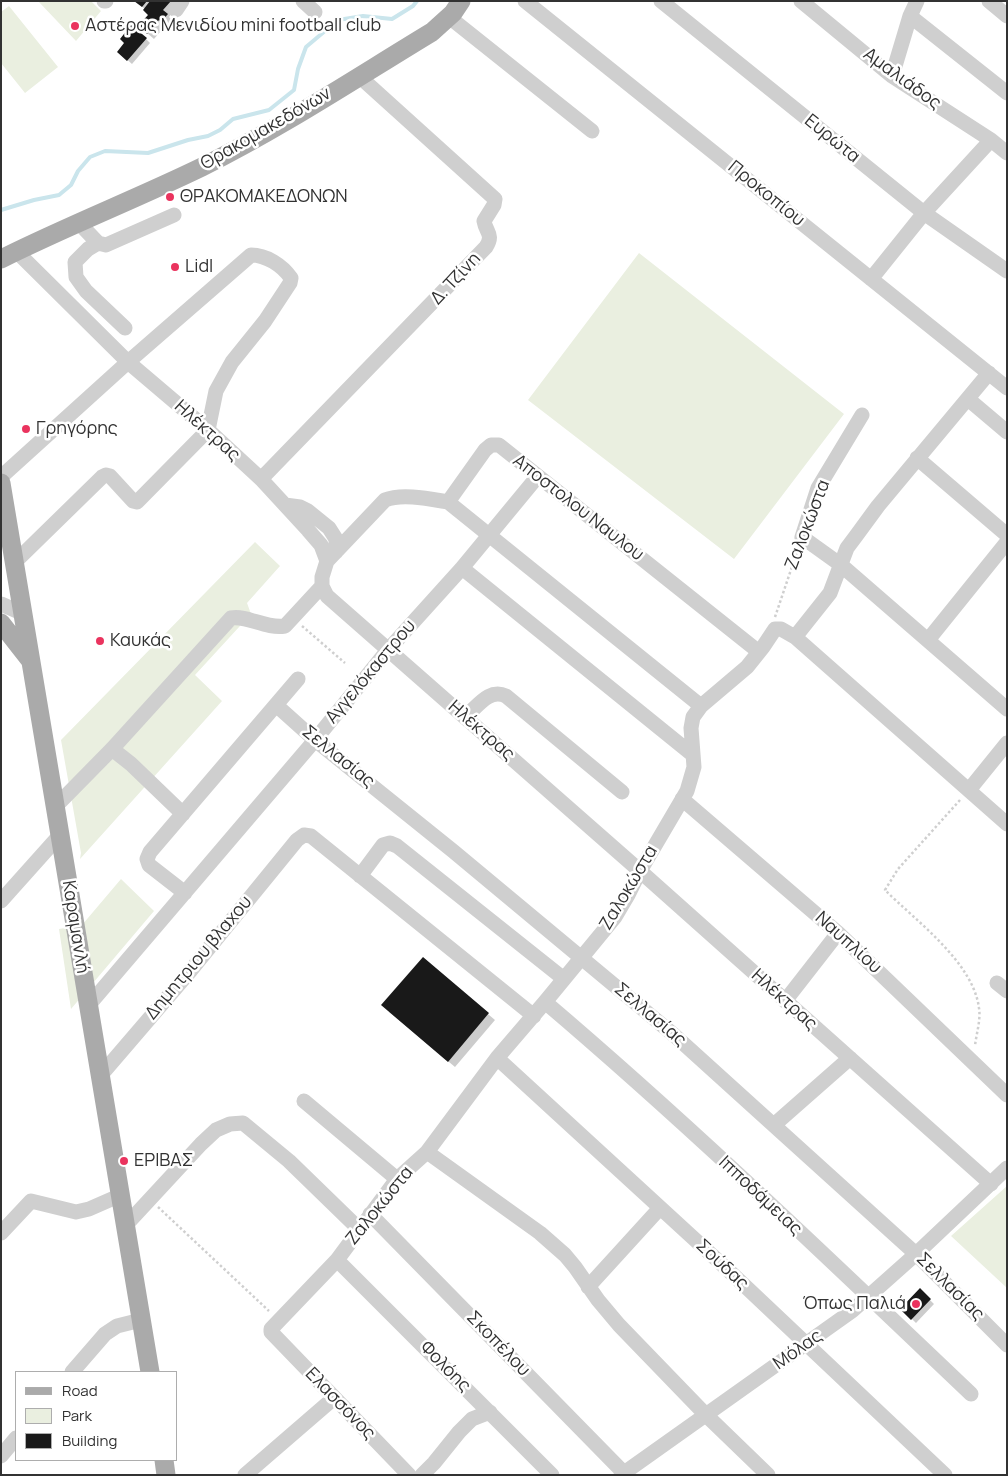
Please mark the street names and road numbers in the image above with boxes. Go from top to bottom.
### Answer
street label: Αμαλιάδος [859,44,945,114]
street label: Θρακομακεδόνων [197,83,335,175]
street label: Ευρώτα [800,110,864,168]
street label: Προκοπίου [723,157,809,231]
street label: Δ. Τζίνη [427,248,485,310]
street label: Ηλέκτρας [170,396,244,466]
street label: Αποστολου Ναυλου [508,450,648,566]
street label: Ζαλοκώστα [781,477,835,573]
street label: Αγγελόκαστρου [321,616,421,728]
street label: Ηλέκτρας [443,696,519,766]
street label: Σελλασίας [297,721,379,793]
street label: Ζαλοκώστα [595,842,663,934]
street label: Καραμανλή [57,879,93,975]
street label: Δημητριου βλαχου [141,892,257,1024]
street label: Ναυπλίου [810,908,886,978]
street label: Ηλέκτρας [747,965,821,1035]
street label: Σελλασίας [610,979,690,1051]
street label: Ιπποδάμειας [714,1152,806,1240]
street label: Ζαλοκώστα [342,1162,418,1250]
street label: Σούδας [691,1235,753,1295]
street label: Σελλασίας [912,1249,988,1325]
street label: Σκοπέλου [462,1307,534,1381]
street label: Μόλας [769,1325,827,1375]
street label: Φολόης [415,1337,475,1397]
street label: Ελασσόνος [300,1364,380,1444]

